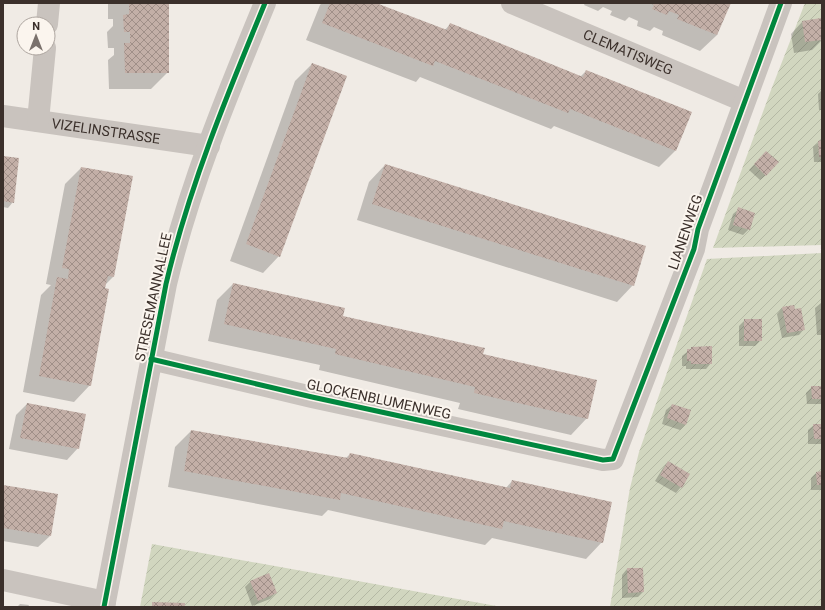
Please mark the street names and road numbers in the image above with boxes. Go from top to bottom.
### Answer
street label: CLEMATISWEG [581,26,675,78]
street label: VIZELINSTRASSE [51,115,161,147]
street label: LIANENWEG [665,192,705,272]
street label: STRESEMANNALLEE [132,231,174,363]
street label: GLOCKENBLUMENWEG [305,376,453,422]

